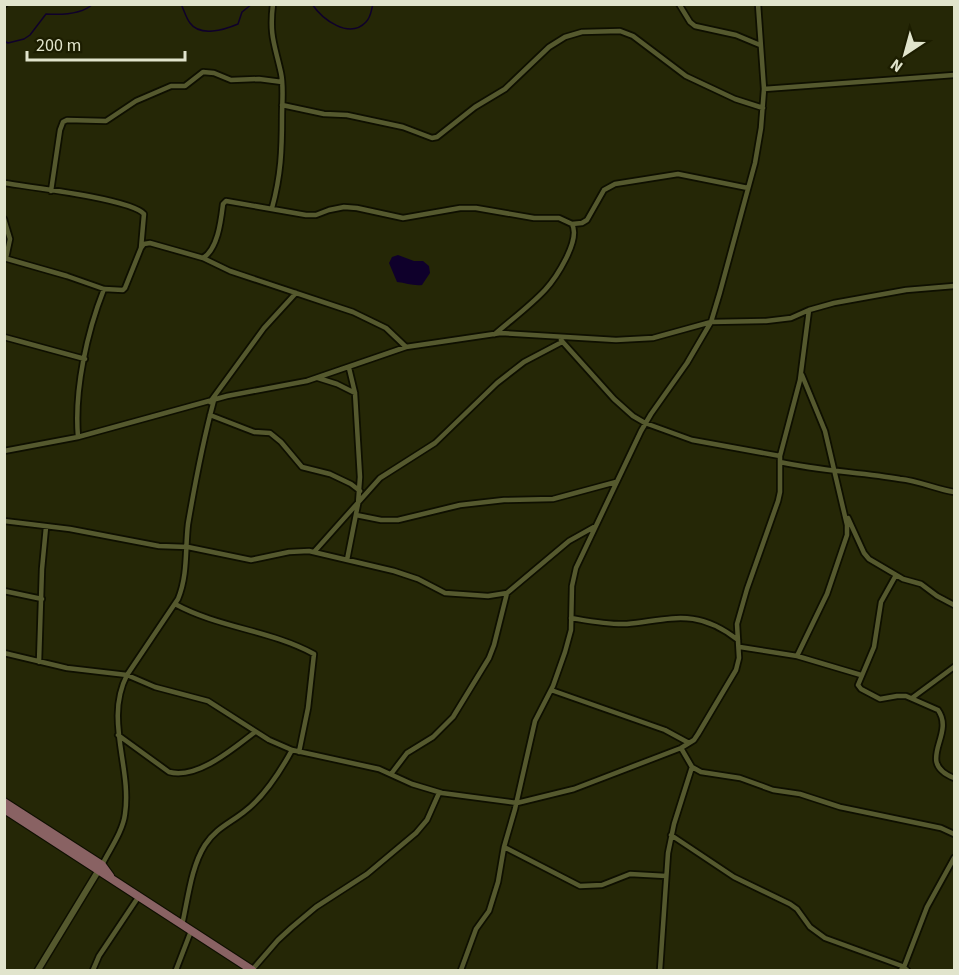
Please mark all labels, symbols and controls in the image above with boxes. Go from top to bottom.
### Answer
scale bar [27,24,184,62]
north arrow [875,24,935,84]
text: 200 m [36,33,81,58]
text: N [886,53,908,77]

